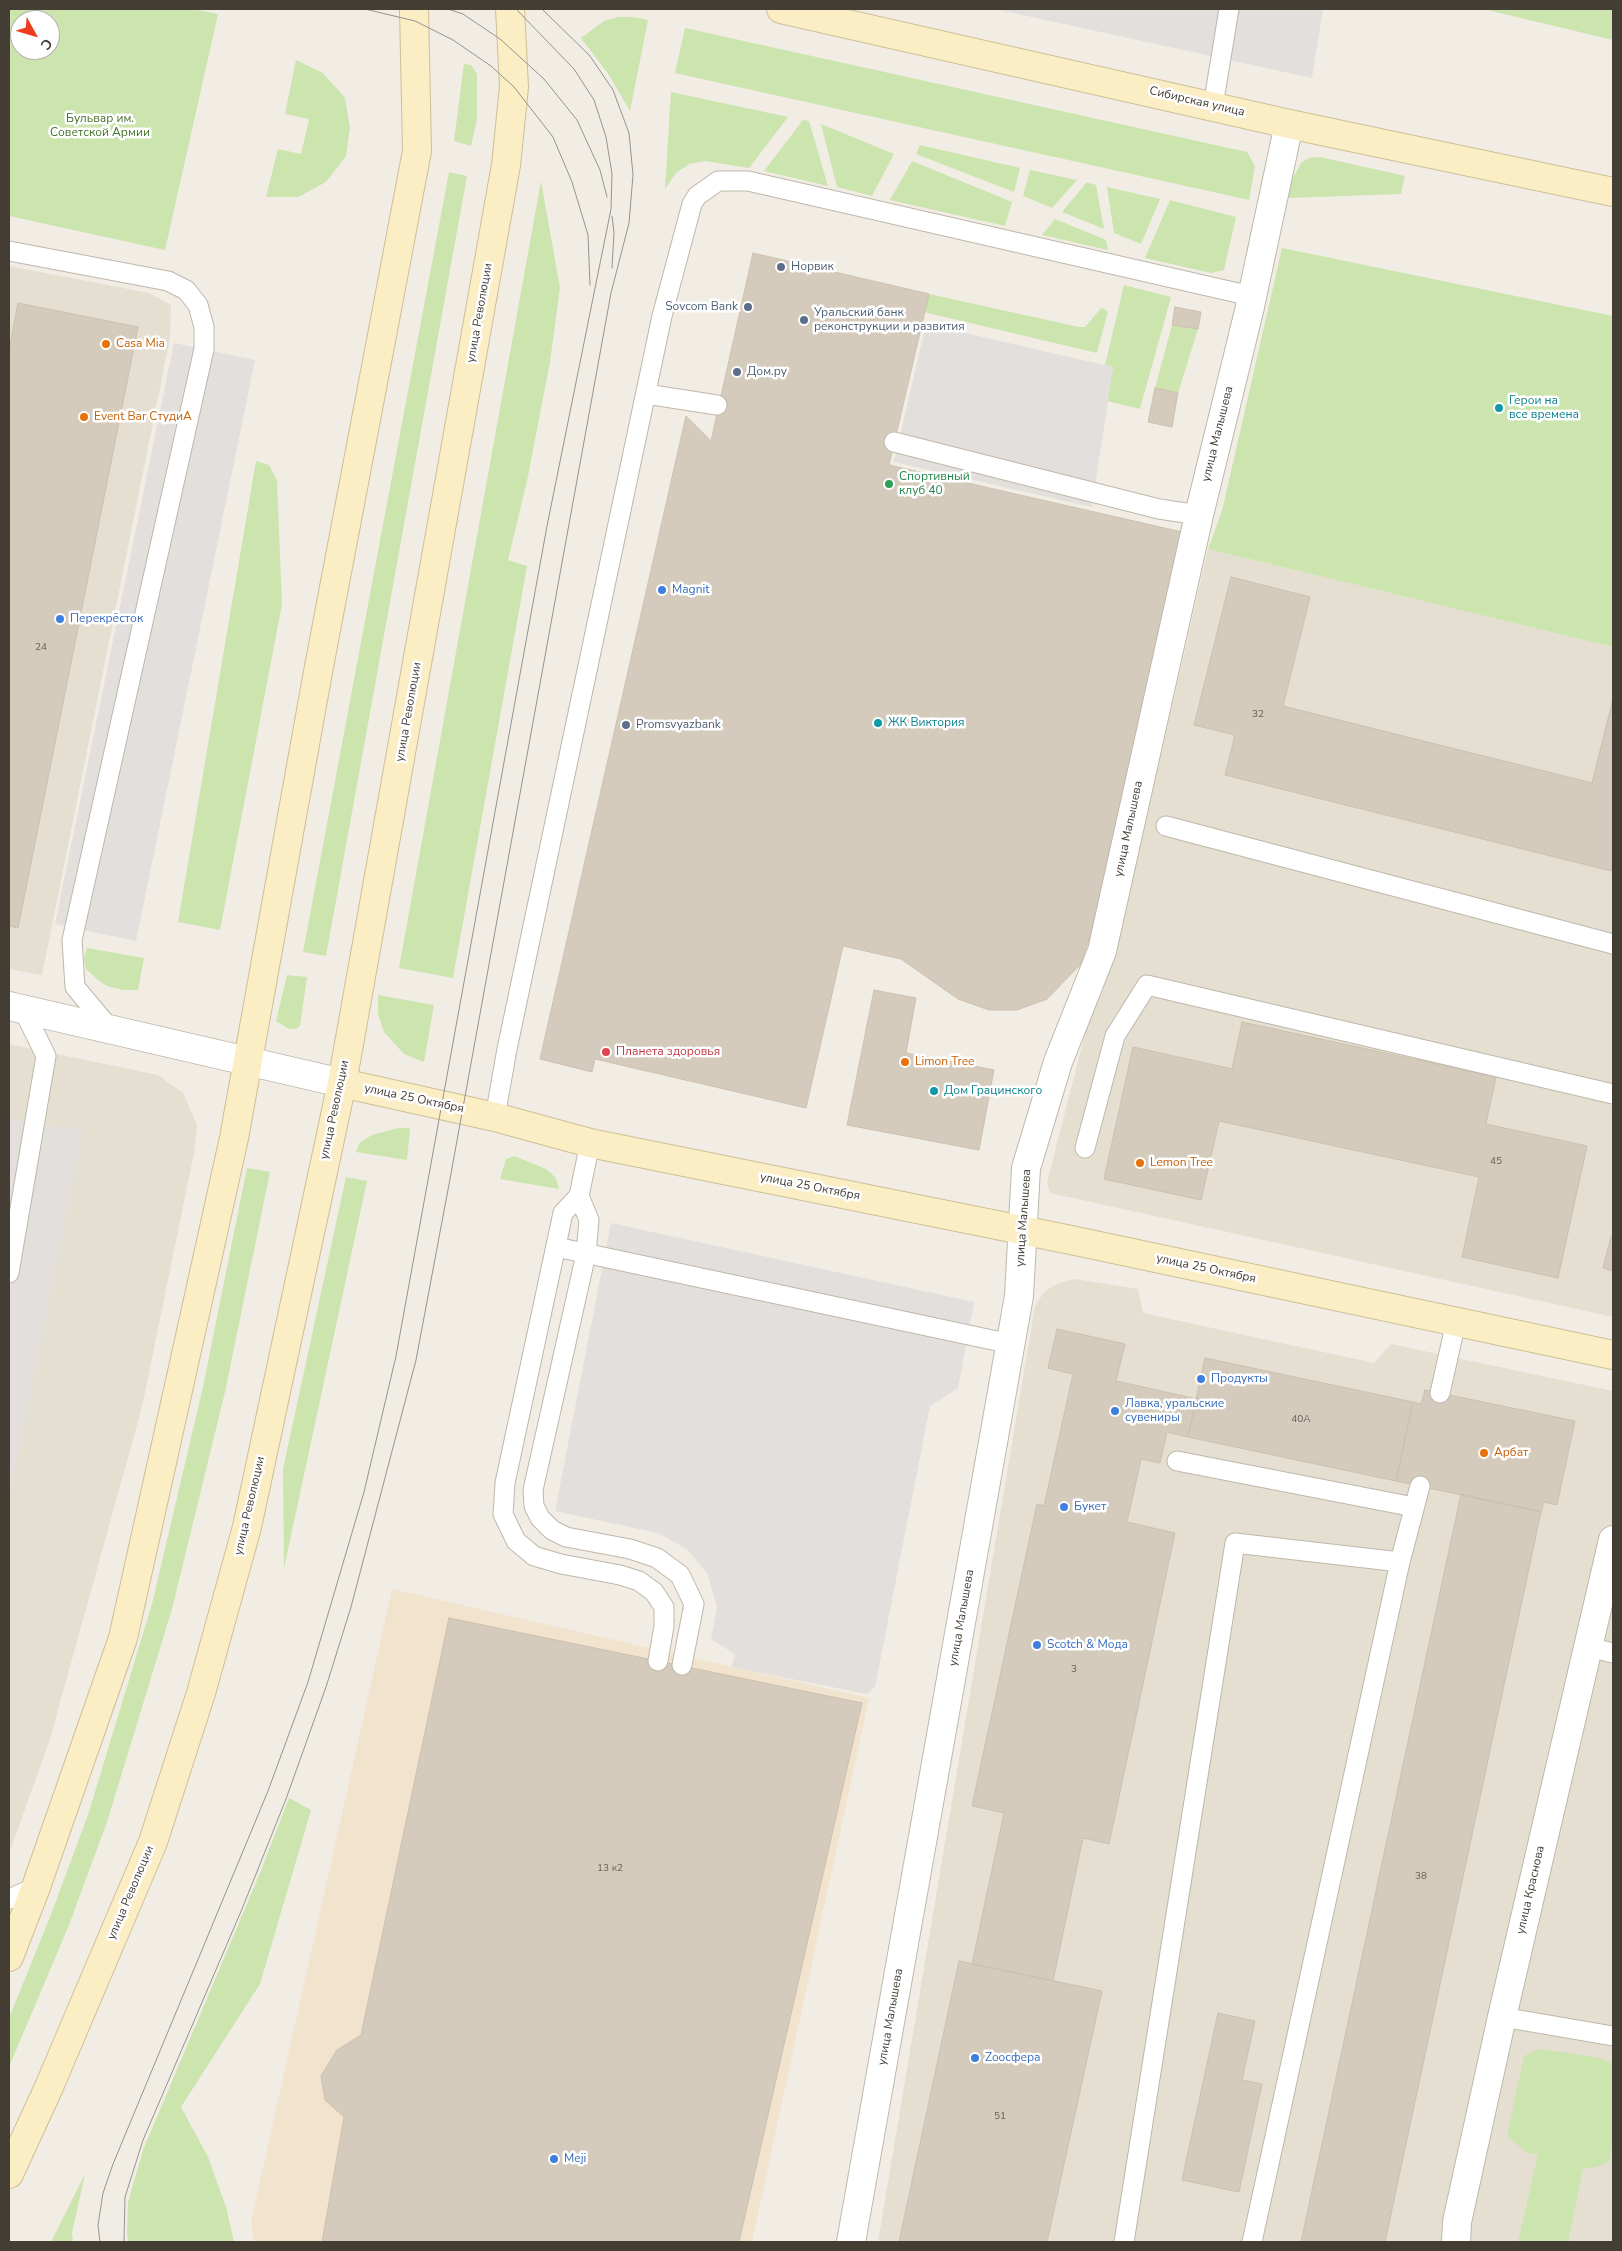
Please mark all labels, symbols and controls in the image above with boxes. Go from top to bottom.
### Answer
north arrow [10,10,60,60]
text: С [36,34,57,54]
street label: Сибирская улица [1148,84,1246,120]
park label: Бульвар им. Советской Армии [50,112,150,140]
place label: Норвик [791,260,834,274]
marker: Норвик [775,261,787,273]
street label: улица Революции [464,262,496,364]
place label: Sovcom Bank [665,300,738,314]
marker: Sovcom Bank [742,301,754,313]
place label: Уральский банк реконструкции и развития [814,306,965,334]
marker: Уральский банк реконструкции и развития [798,314,810,326]
place label: Casa Mia [116,337,165,351]
marker: Casa Mia [100,338,112,350]
place label: Дом.ру [747,365,787,379]
marker: Дом.ру [731,366,743,378]
street label: улица Малышева [1199,385,1237,483]
place label: Герои на все времена [1509,394,1579,422]
marker: Герои на все времена [1493,402,1505,414]
place label: Event Bar СтудиА [94,410,192,424]
marker: Event Bar СтудиА [78,411,90,423]
place label: Спортивный клуб 40 [899,470,970,498]
marker: Спортивный клуб 40 [883,478,895,490]
place label: Magnit [672,583,709,597]
marker: Magnit [656,584,668,596]
place label: Перекрёсток [70,612,143,626]
marker: Перекрёсток [54,613,66,625]
house number: 24 [35,642,47,654]
street label: улица Революции [393,661,425,763]
house number: 32 [1252,709,1264,721]
place label: ЖК Виктория [888,716,965,730]
marker: ЖК Виктория [872,717,884,729]
place label: Promsvyazbank [636,718,721,732]
marker: Promsvyazbank [620,719,632,731]
street label: улица Малышева [1112,780,1146,878]
place label: Планета здоровья [616,1045,720,1059]
marker: Планета здоровья [600,1046,612,1058]
place label: Limon Tree [915,1055,974,1069]
marker: Limon Tree [899,1056,911,1068]
street label: улица Революции [317,1059,353,1161]
street label: улица 25 Октября [363,1081,465,1117]
place label: Дом Грацинского [944,1084,1042,1098]
marker: Дом Грацинского [928,1085,940,1097]
place label: Lemon Tree [1150,1156,1213,1170]
house number: 45 [1490,1156,1502,1168]
marker: Lemon Tree [1134,1157,1146,1169]
street label: улица Малышева [1013,1169,1035,1267]
street label: улица 25 Октября [759,1170,861,1204]
street label: улица 25 Октября [1155,1251,1257,1287]
place label: Продукты [1211,1372,1268,1386]
marker: Продукты [1195,1373,1207,1385]
place label: Лавка, уральские сувениры [1125,1397,1224,1425]
marker: Лавка, уральские сувениры [1109,1405,1121,1417]
house number: 40А [1291,1414,1311,1426]
place label: Арбат [1494,1446,1528,1460]
marker: Арбат [1478,1447,1490,1459]
street label: улица Революции [232,1455,268,1557]
place label: Букет [1074,1500,1106,1514]
marker: Букет [1058,1501,1070,1513]
street label: улица Малышева [946,1568,978,1668]
place label: Scotch & Мода [1047,1638,1128,1652]
marker: Scotch & Мода [1031,1639,1043,1651]
house number: 3 [1071,1664,1077,1676]
street label: улица Революции [105,1844,157,1942]
street label: улица Краснова [1514,1844,1548,1936]
house number: 13 к2 [597,1863,623,1875]
house number: 38 [1415,1871,1427,1883]
street label: улица Малышева [875,1967,907,2067]
place label: Zooсфера [985,2051,1041,2065]
marker: Zooсфера [969,2052,981,2064]
house number: 51 [994,2111,1006,2123]
place label: Meji [564,2152,586,2166]
marker: Meji [548,2153,560,2165]

